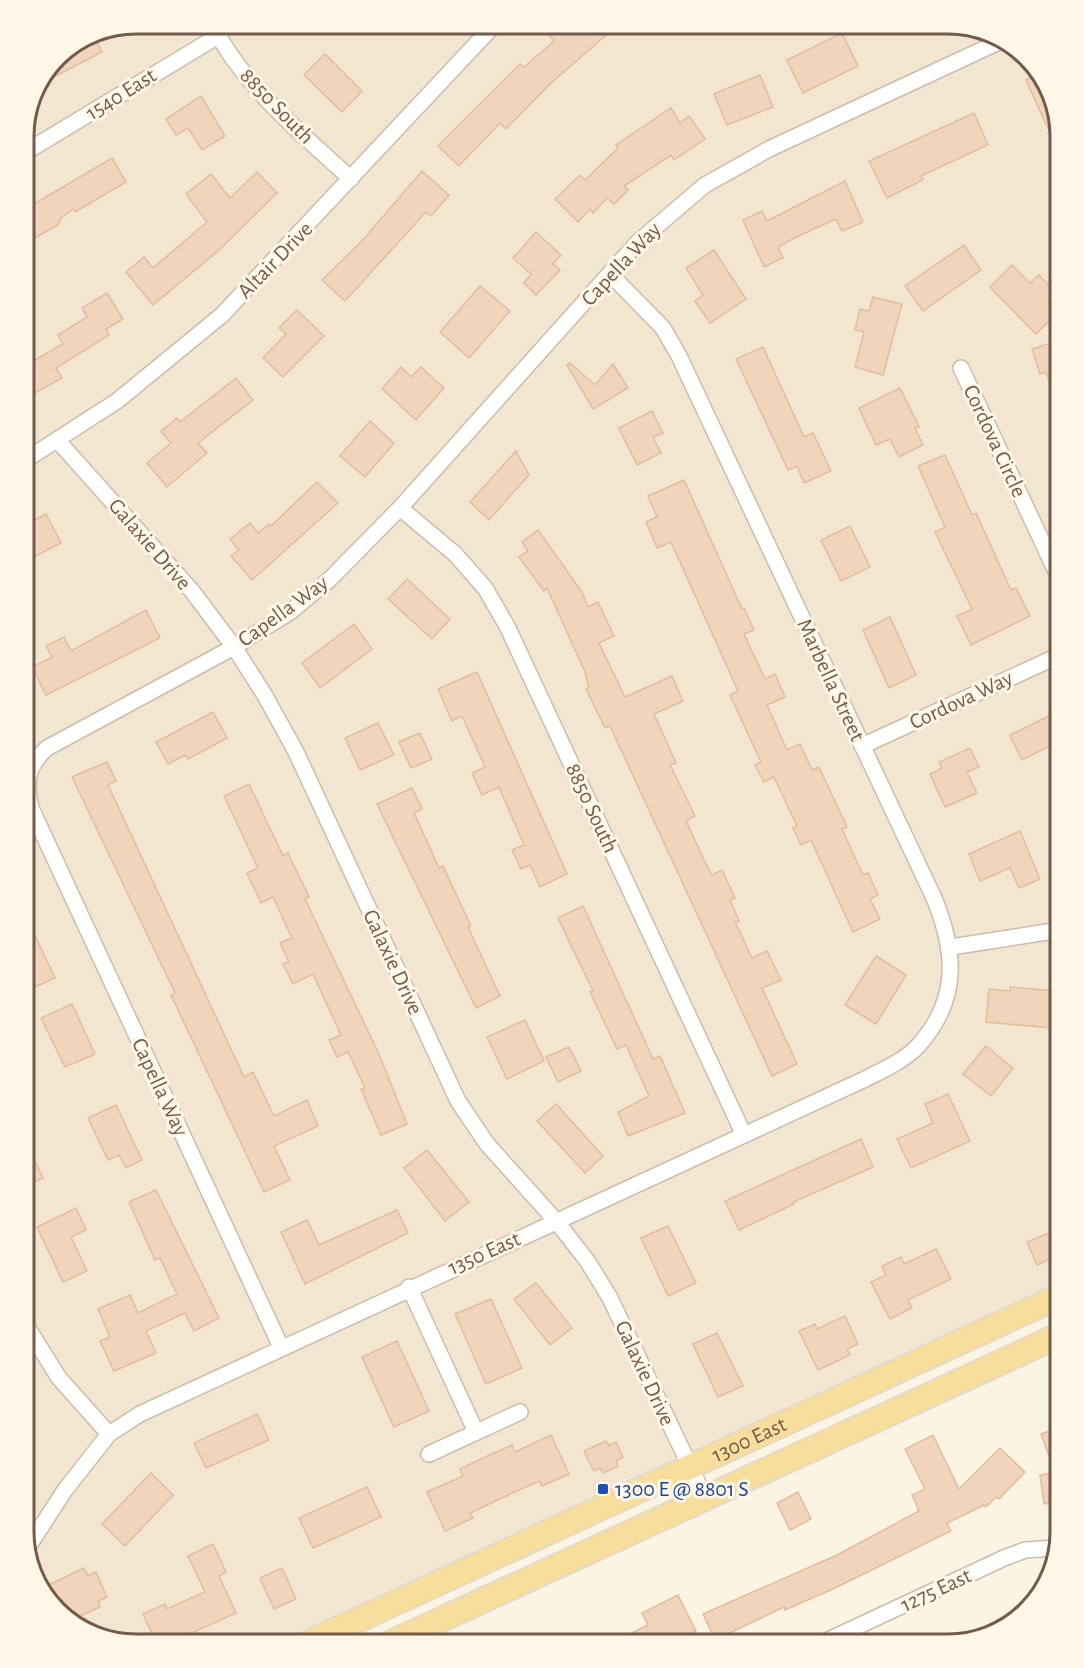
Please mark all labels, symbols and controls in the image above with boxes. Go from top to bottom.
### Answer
street label: 1540 East [82,64,160,124]
street label: 8850 South [236,64,318,148]
street label: Altair Drive [233,217,317,303]
street label: Capella Way [577,218,665,310]
street label: Cordova Circle [959,381,1031,501]
street label: Galaxie Drive [105,494,195,594]
street label: Capella Way [234,571,333,651]
street label: Marbella Street [793,615,869,745]
street label: Cordova Way [906,666,1017,733]
street label: 8850 South [562,760,622,856]
street label: Galaxie Drive [359,906,427,1018]
street label: Capella Way [128,1035,192,1140]
street label: 1350 East [445,1227,523,1279]
street label: Galaxie Drive [611,1317,679,1429]
street label: 1300 East [709,1413,790,1466]
place label: 1300 E @ 8801 S [615,1478,749,1500]
marker: 1300 E @ 8801 S [596,1482,610,1496]
street label: 1275 East [897,1564,975,1616]

